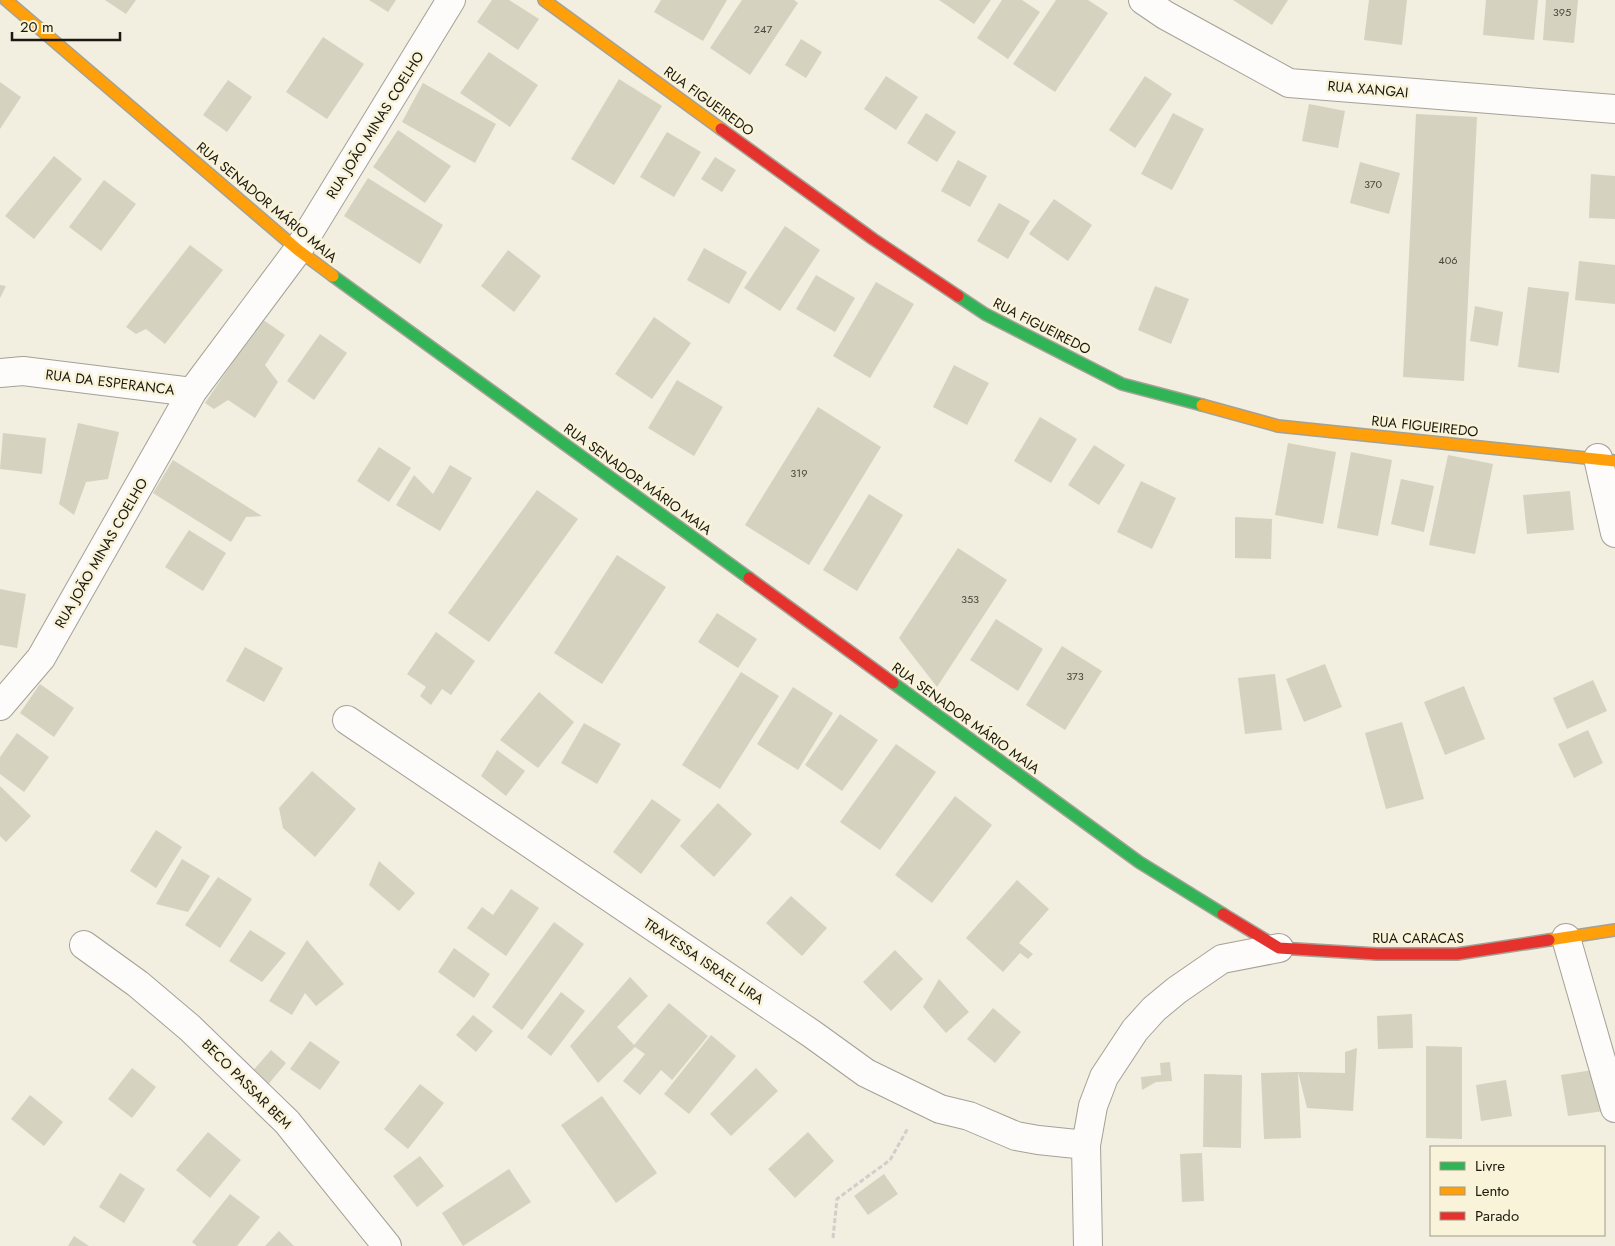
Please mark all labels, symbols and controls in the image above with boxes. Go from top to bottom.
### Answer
house number: 395 [1553,4,1571,20]
scale bar [12,10,120,42]
text: 20 m [20,16,54,38]
house number: 247 [754,21,772,37]
street label: RUA JOÃO MINAS COELHO [321,47,429,203]
street label: RUA FIGUEIREDO [660,61,758,141]
street label: RUA XANGAI [1327,76,1409,102]
street label: RUA SENADOR MÁRIO MAIA [192,137,342,268]
house number: 370 [1364,176,1383,192]
house number: 406 [1438,252,1458,268]
street label: RUA FIGUEIREDO [990,293,1094,359]
street label: RUA DA ESPERANCA [44,364,176,400]
street label: RUA FIGUEIREDO [1371,410,1479,442]
street label: RUA SENADOR MÁRIO MAIA [560,418,717,540]
house number: 319 [790,465,808,481]
street label: RUA JOÃO MINAS COELHO [50,474,152,632]
house number: 353 [961,591,979,607]
street label: RUA SENADOR MÁRIO MAIA [888,657,1045,779]
house number: 373 [1066,668,1084,684]
street label: TRAVESSA ISRAEL LIRA [640,913,769,1009]
street label: RUA CARACAS [1372,928,1464,948]
street label: BECO PASSAR BEM [198,1035,296,1133]
legend [1430,1146,1605,1236]
text: Livre [1475,1155,1505,1177]
text: Lento [1475,1180,1509,1202]
text: Parado [1475,1205,1519,1227]

